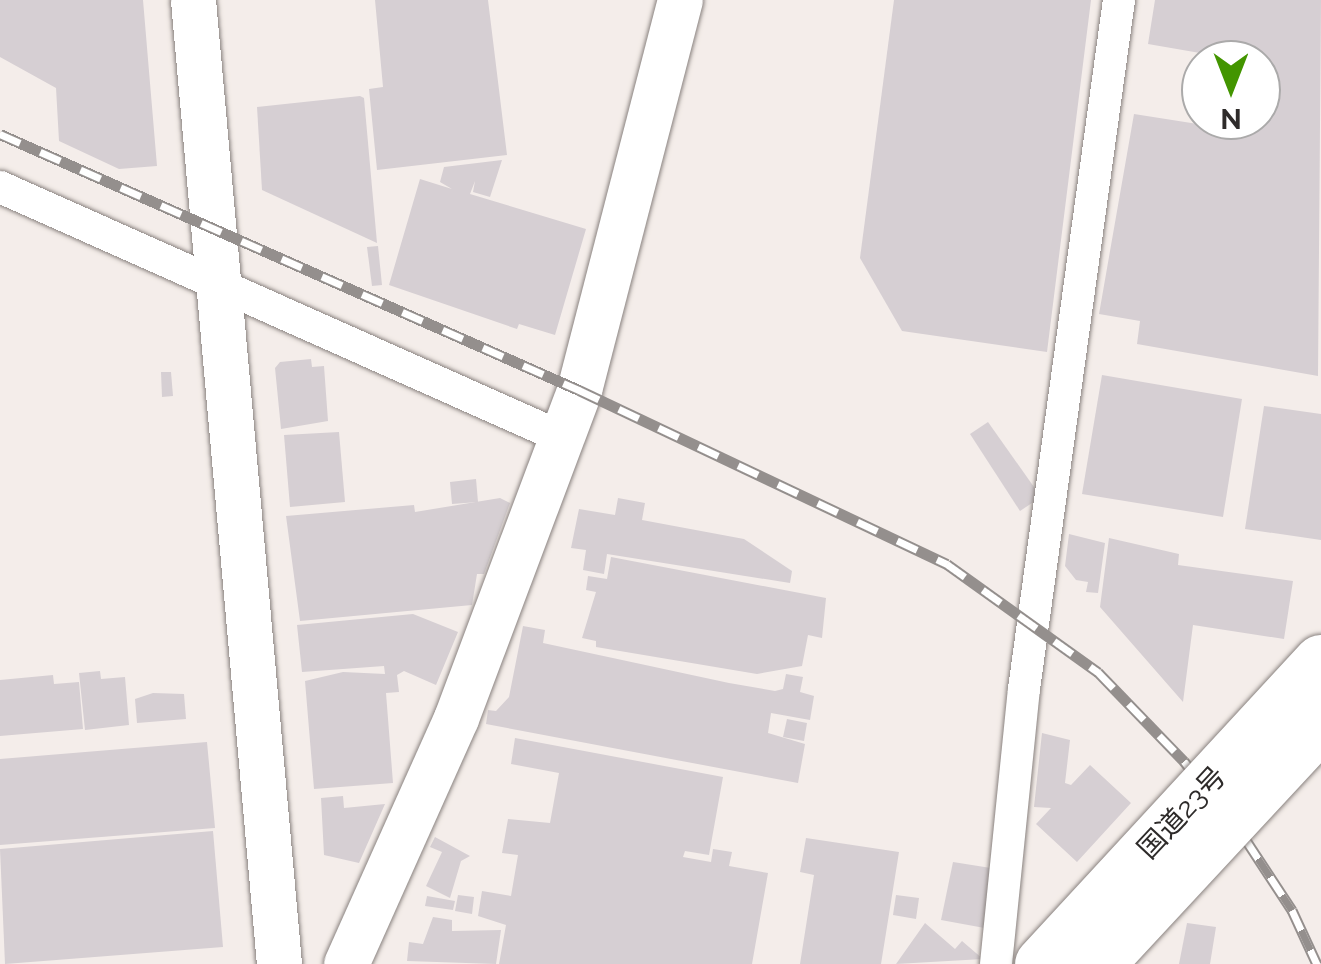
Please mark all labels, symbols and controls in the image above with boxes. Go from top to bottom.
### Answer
north arrow [1181,40,1281,140]
text: N [1220,102,1242,135]
street label: 国道23号 [1131,760,1233,866]

